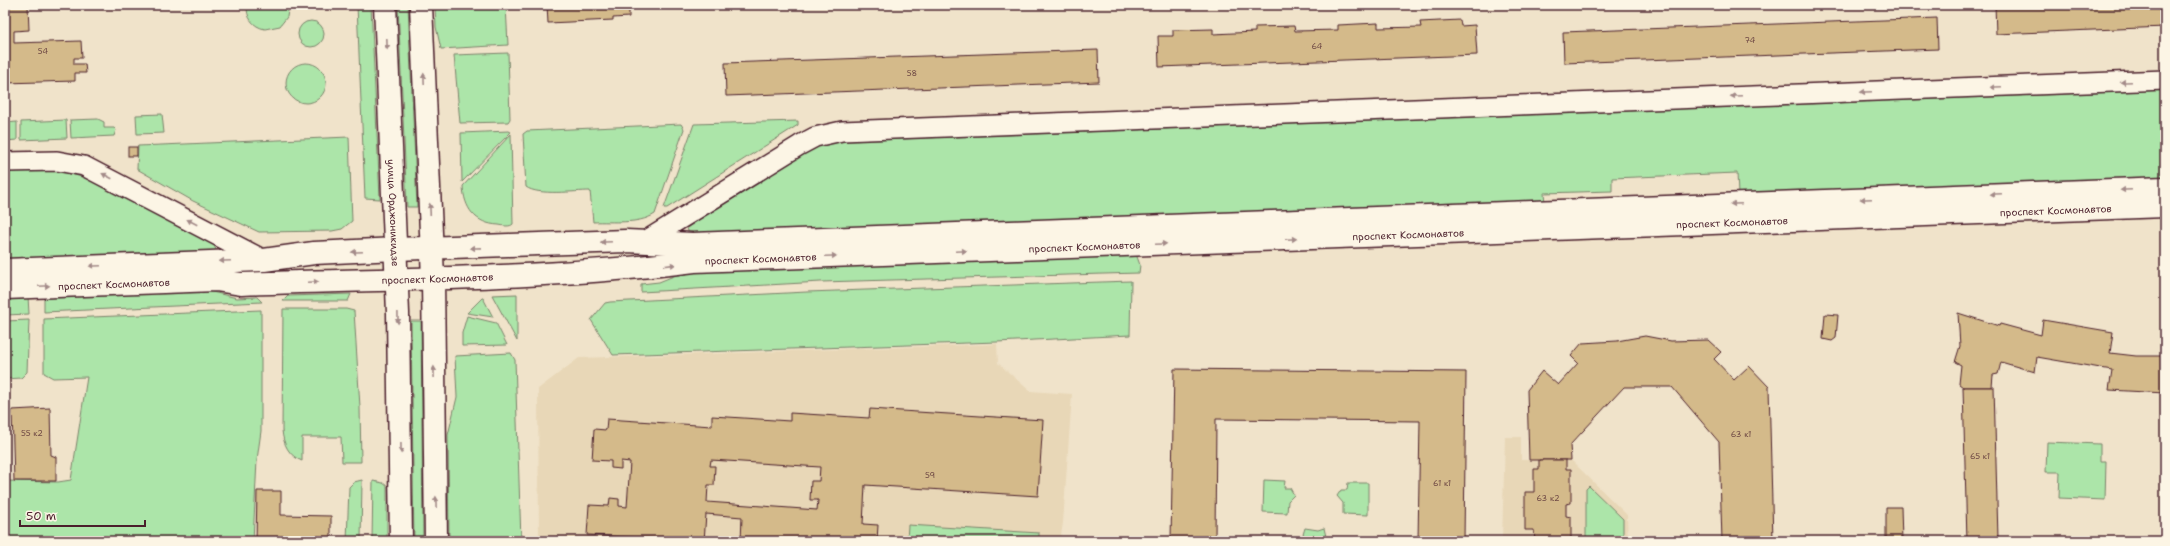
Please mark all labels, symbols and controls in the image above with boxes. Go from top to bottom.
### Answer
house number: 74 [1745,35,1756,46]
one-way arrow [383,38,390,50]
house number: 64 [1312,41,1323,52]
house number: 54 [38,46,49,57]
house number: 58 [907,68,917,79]
one-way arrow [421,72,427,85]
one-way arrow [2119,79,2132,85]
one-way arrow [1989,84,2002,90]
one-way arrow [1860,88,1872,95]
one-way arrow [1730,93,1742,100]
street label: улица Орджоникидзе [385,159,402,267]
one-way arrow [101,173,112,180]
one-way arrow [2120,186,2132,193]
one-way arrow [1990,191,2002,198]
one-way arrow [1860,196,1872,203]
one-way arrow [1729,201,1742,207]
one-way arrow [427,202,433,215]
street label: проспект Космонавтов [2000,202,2112,219]
street label: проспект Космонавтов [1676,214,1788,231]
one-way arrow [186,218,198,225]
street label: проспект Космонавтов [1352,226,1464,243]
one-way arrow [1285,235,1297,242]
street label: проспект Космонавтов [1028,238,1141,255]
one-way arrow [599,239,612,245]
one-way arrow [1155,240,1167,247]
one-way arrow [470,244,482,251]
one-way arrow [351,248,363,255]
one-way arrow [955,248,967,255]
street label: проспект Космонавтов [705,250,817,268]
one-way arrow [825,253,838,259]
one-way arrow [218,258,231,264]
one-way arrow [663,261,676,268]
one-way arrow [89,263,101,270]
street label: проспект Космонавтов [381,270,494,287]
street label: проспект Космонавтов [58,276,170,293]
one-way arrow [307,278,319,285]
one-way arrow [38,283,50,290]
one-way arrow [395,312,401,325]
one-way arrow [431,365,437,378]
house number: 55 к2 [21,428,43,439]
house number: 63 к1 [1731,429,1751,440]
one-way arrow [398,442,404,455]
house number: 65 к1 [1970,451,1990,462]
house number: 59 [925,470,935,481]
house number: 61 к1 [1433,478,1451,489]
house number: 63 к2 [1536,493,1560,504]
one-way arrow [433,495,439,508]
scale bar [20,502,145,528]
text: 50 m [26,508,56,524]

